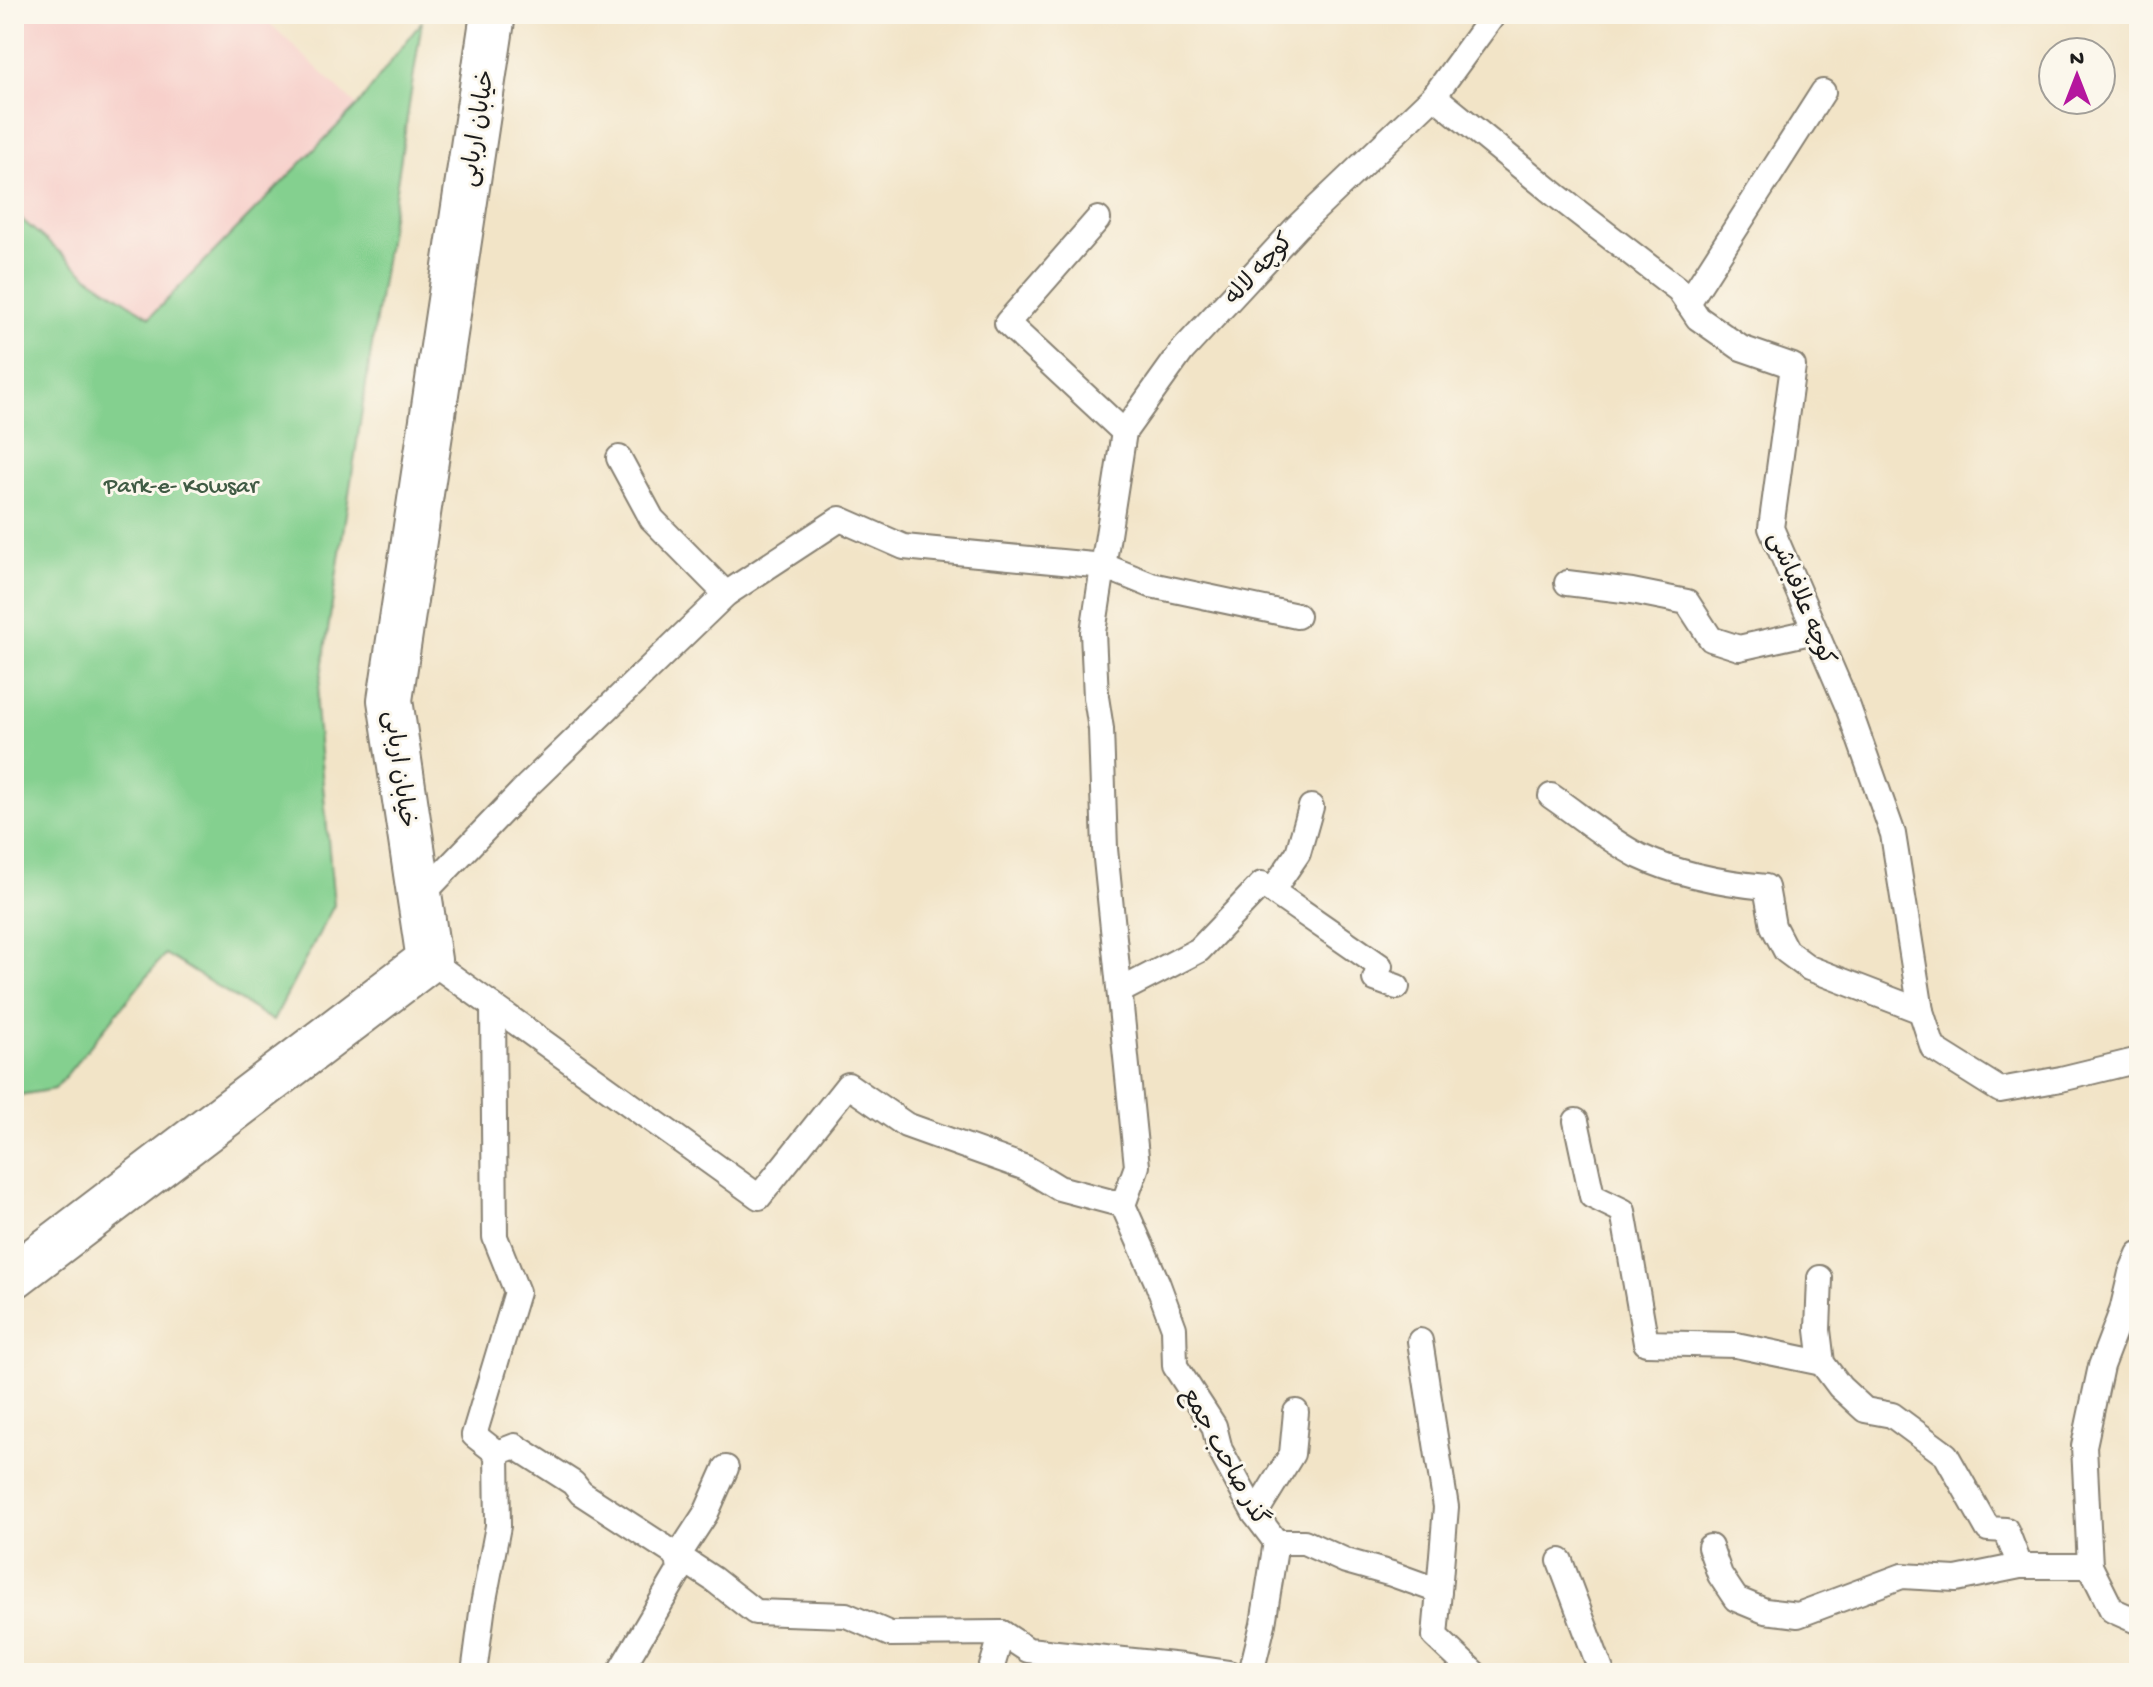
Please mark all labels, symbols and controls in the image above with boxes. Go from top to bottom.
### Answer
north arrow [2037,36,2117,116]
text: N [2070,47,2084,73]
street label: خیابان اربابی [456,68,503,189]
street label: کوچه لاله [1220,228,1301,313]
park label: Park-e- Kowsar [103,473,260,502]
street label: کوچه علافباشی [1760,528,1840,670]
street label: خیابان اربابی [375,709,420,830]
street label: گذر صاحب جمع [1173,1382,1276,1532]

